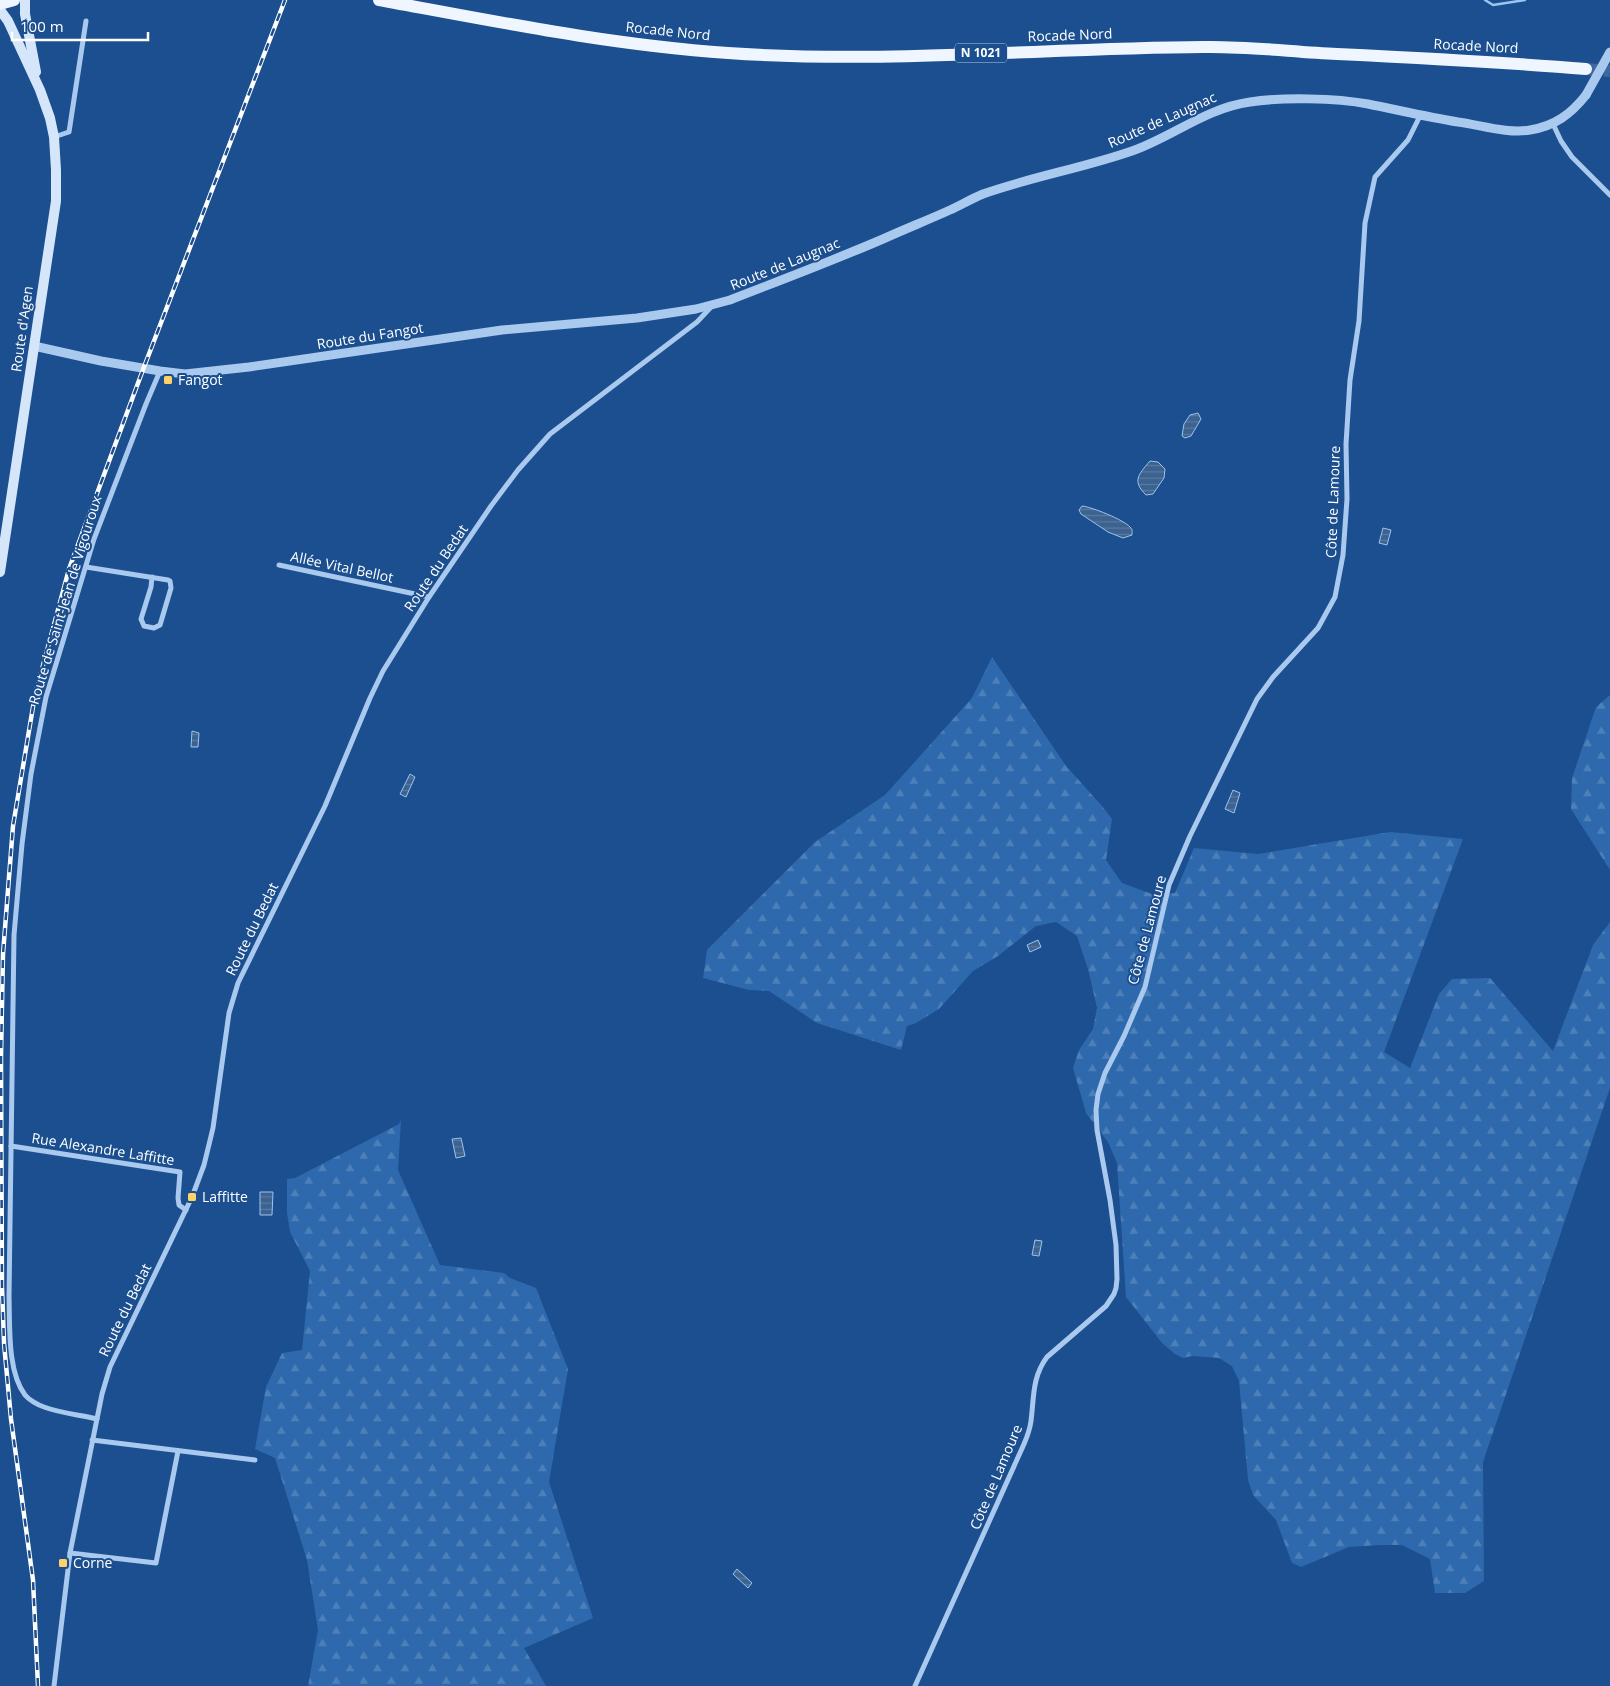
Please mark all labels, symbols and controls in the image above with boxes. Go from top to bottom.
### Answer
scale bar [12,10,149,42]
text: 100 m [20,16,64,36]
street label: Rocade Nord [625,17,711,44]
street label: Rocade Nord [1027,24,1113,45]
street label: Rocade Nord [1433,34,1519,57]
road number: N 1021 [955,44,1007,62]
street label: Route de Laugnac [1105,87,1219,152]
street label: Route de Laugnac [727,233,843,294]
street label: Route d'Agen [6,285,37,373]
street label: Route du Fangot [315,318,425,353]
place label: Fangot [178,370,223,389]
marker: Fangot [162,374,174,386]
street label: Côte de Lamoure [1321,445,1344,558]
street label: Route de Saint-Jean de Vigouroux [24,492,106,707]
street label: Route du Bedat [399,520,472,615]
street label: Allée Vital Bellot [289,546,395,587]
street label: Côte de Lamoure [1123,873,1170,987]
street label: Route du Bedat [221,879,282,978]
street label: Rue Alexandre Laffitte [30,1128,176,1169]
place label: Laffitte [202,1187,248,1206]
marker: Laffitte [186,1191,198,1203]
street label: Route du Bedat [94,1260,155,1359]
street label: Côte de Lamoure [965,1421,1026,1532]
place label: Corne [73,1553,113,1572]
marker: Corne [57,1557,69,1569]

